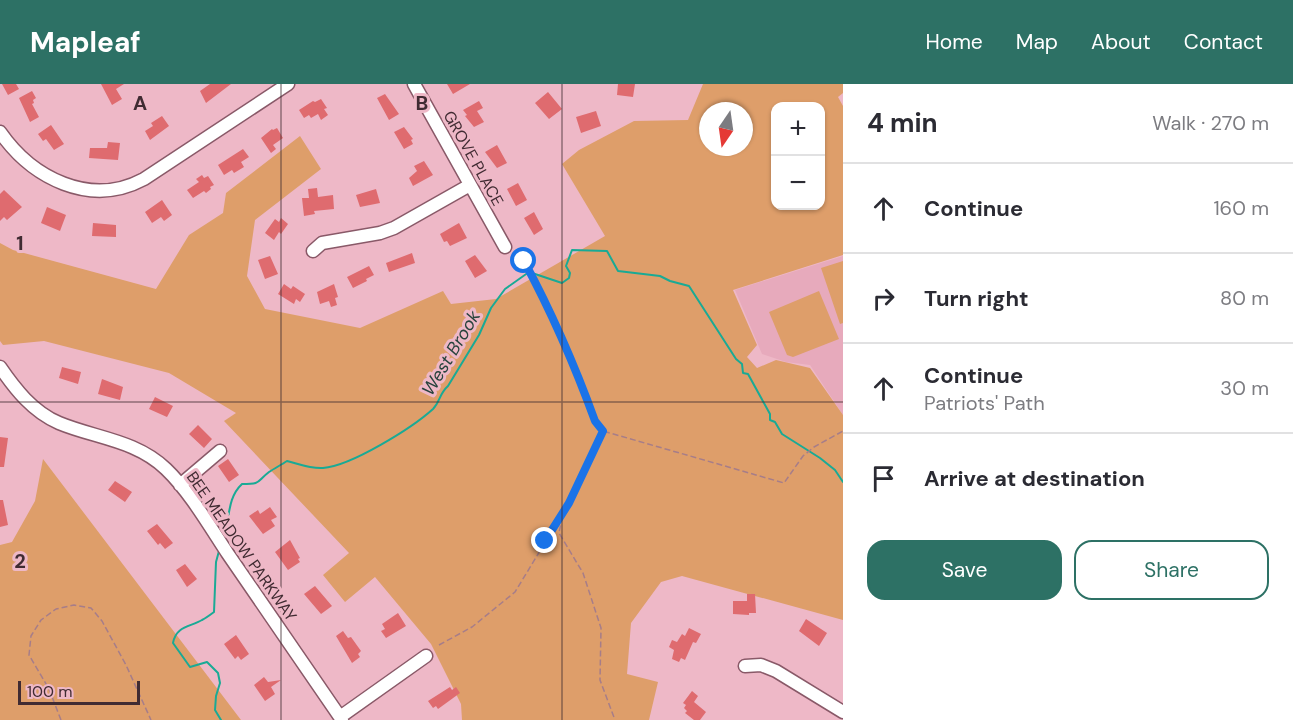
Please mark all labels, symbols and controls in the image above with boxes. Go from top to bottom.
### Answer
text: Mapleaf [30,24,141,61]
text: Home [925,28,983,56]
text: Map [1016,28,1058,56]
text: About [1091,28,1151,56]
text: Contact [1184,28,1263,56]
text: A [133,90,147,116]
text: B [416,90,428,116]
north arrow [699,102,753,156]
map controls [771,102,825,210]
button: + [771,102,825,156]
text: 4 min [867,106,938,140]
street label: GROVE PLACE [439,107,508,210]
text: Walk · 270 m [1152,110,1269,136]
button: − [771,156,825,210]
icon: ahead [867,192,900,225]
text: Continue [924,194,1023,223]
text: 160 m [1213,195,1269,221]
text: 1 [16,230,24,256]
route start [510,247,536,273]
icon: right [867,282,900,315]
text: Turn right [924,284,1029,313]
text: 80 m [1220,285,1269,311]
water label: West Brook [416,305,486,400]
text: Continue [924,361,1023,390]
icon: ahead [867,372,900,405]
text: 30 m [1220,375,1269,401]
text: Patriots' Path [924,390,1045,416]
icon: arrive [867,462,900,495]
text: Arrive at destination [924,464,1145,493]
street label: BEE MEADOW PARKWAY [182,467,301,625]
route end [531,527,557,553]
button: Save [867,540,1062,600]
button: Share [1074,540,1269,600]
text: 2 [14,548,26,574]
scale bar [18,678,140,706]
text: 100 m [27,681,72,702]

